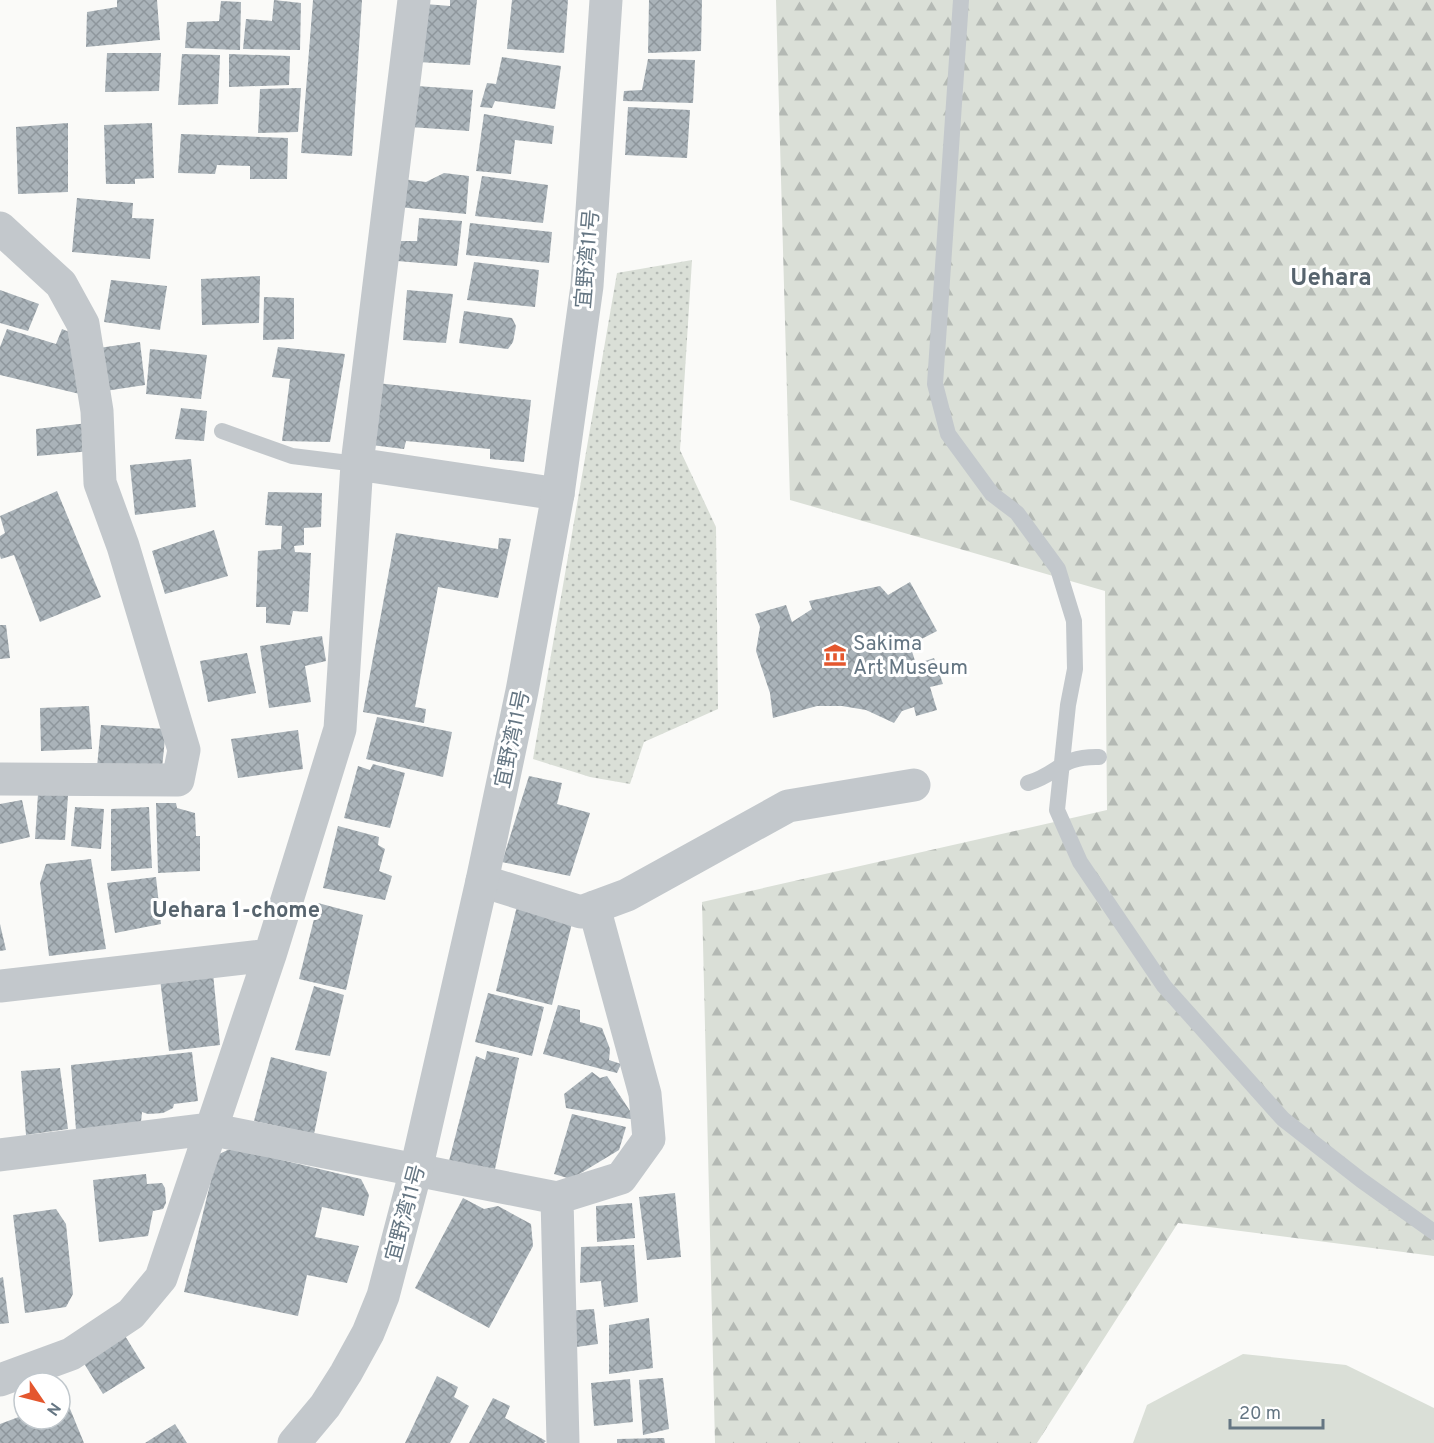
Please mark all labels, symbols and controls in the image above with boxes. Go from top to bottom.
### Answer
street label: 宜野湾11号 [571,208,606,310]
district label: Uehara [1290,264,1372,294]
place label: Sakima Art Museum [853,631,968,682]
museum icon: Sakima Art Museum [822,642,848,668]
street label: 宜野湾11号 [490,688,537,791]
district label: Uehara 1-chome [152,898,320,925]
street label: 宜野湾11号 [381,1162,432,1265]
north arrow [12,1371,72,1431]
scale bar [1230,1392,1323,1430]
text: N [41,1398,64,1419]
text: 20 m [1239,1403,1281,1426]

